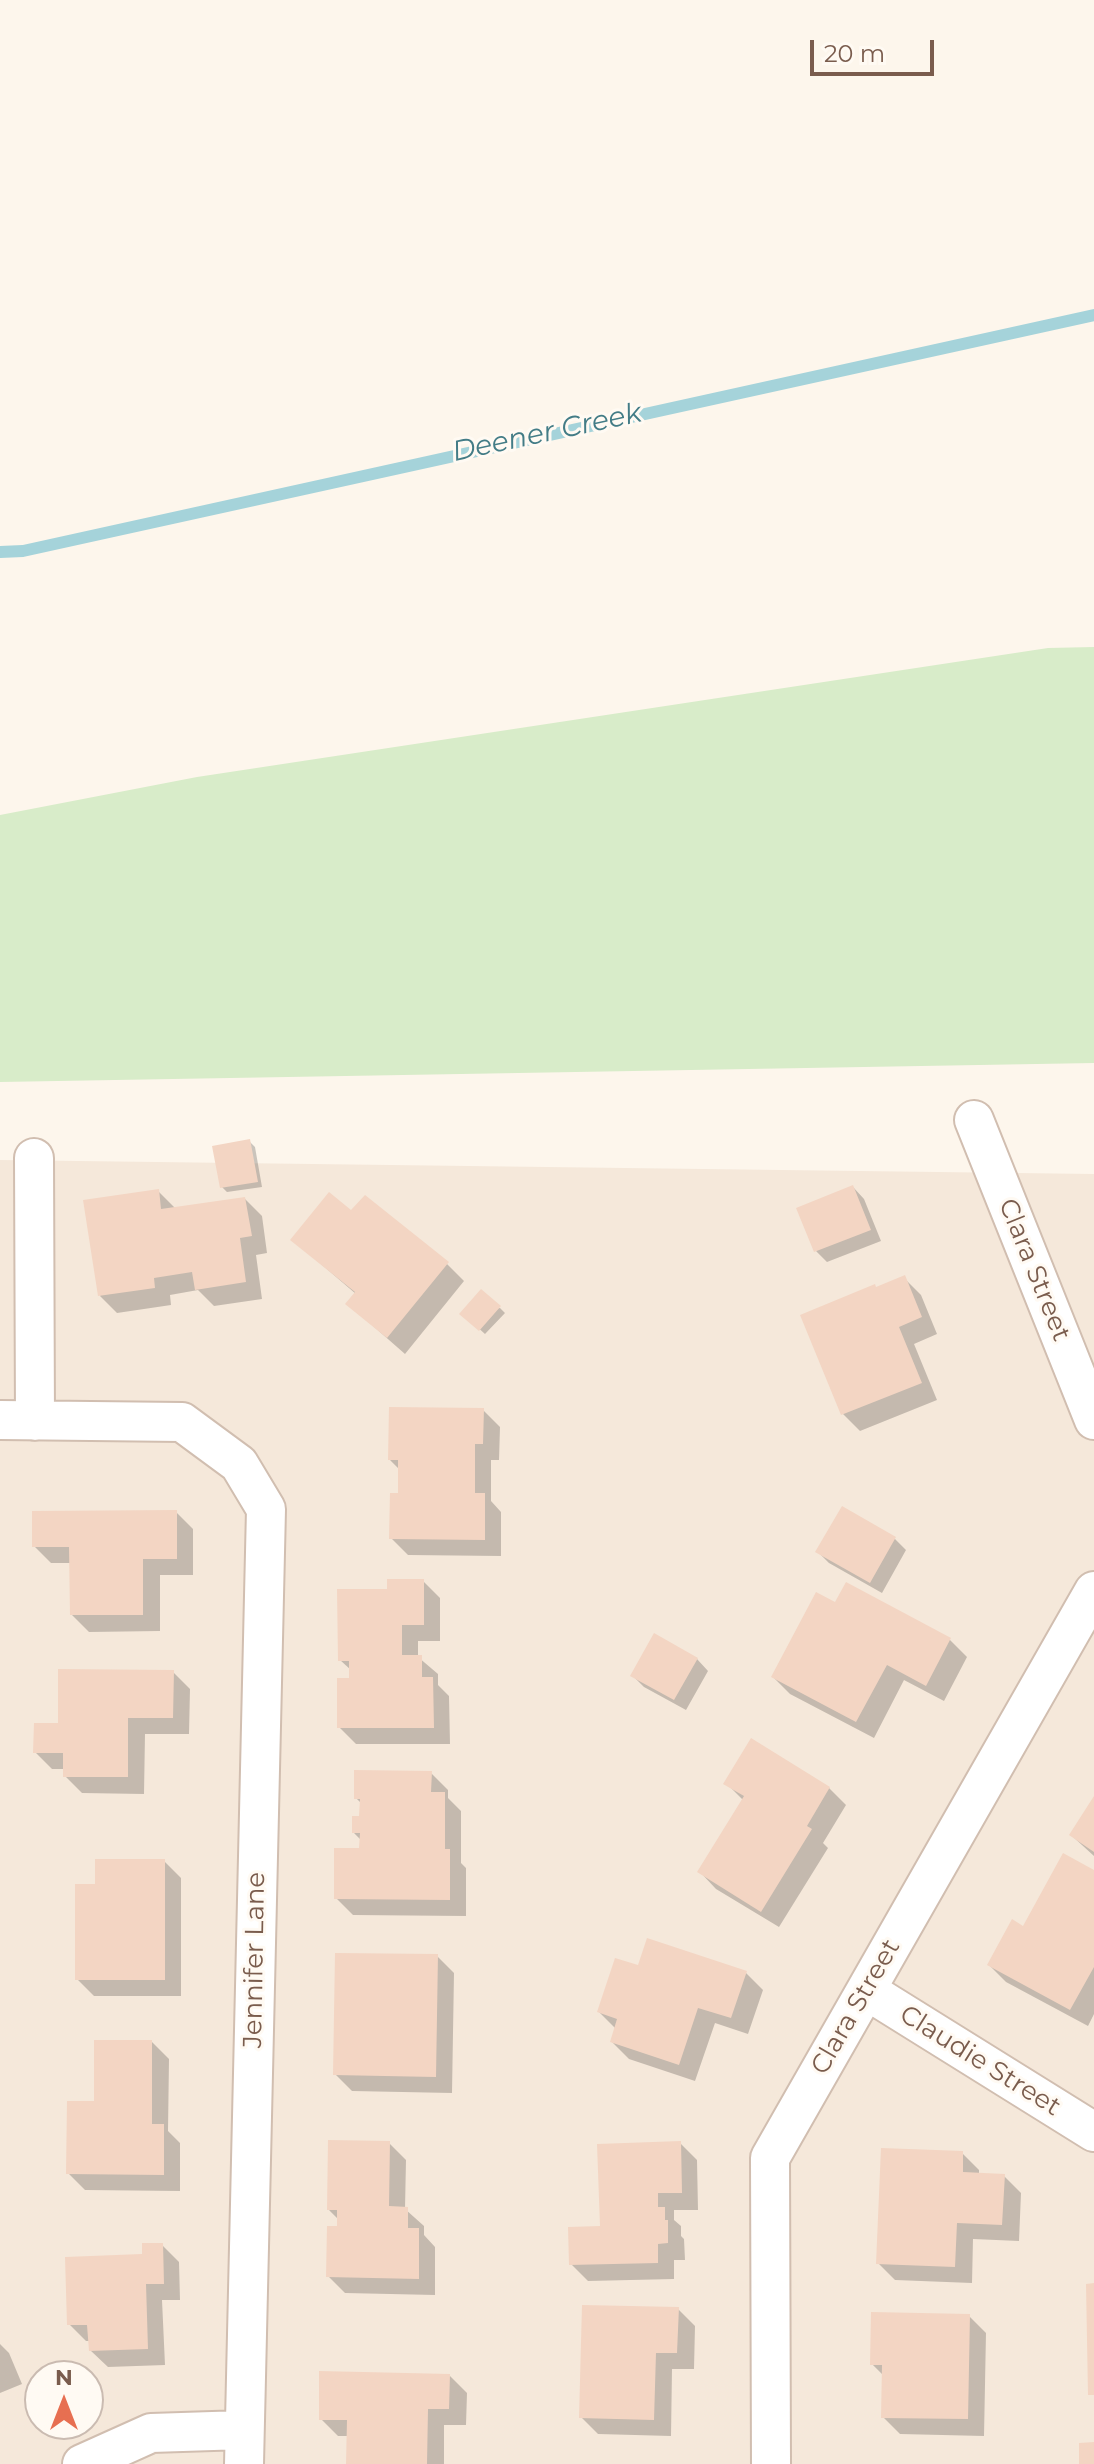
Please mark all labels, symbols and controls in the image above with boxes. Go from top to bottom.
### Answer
scale bar [814,24,938,74]
text: 20 m [824,39,885,68]
water label: Deener Creek [449,397,645,469]
street label: Clara Street [991,1194,1077,1346]
street label: Jennifer Lane [238,1872,272,2048]
street label: Clara Street [805,1934,907,2080]
street label: Claudie Street [894,1999,1066,2123]
north arrow [24,2360,104,2440]
text: N [55,2364,73,2391]

